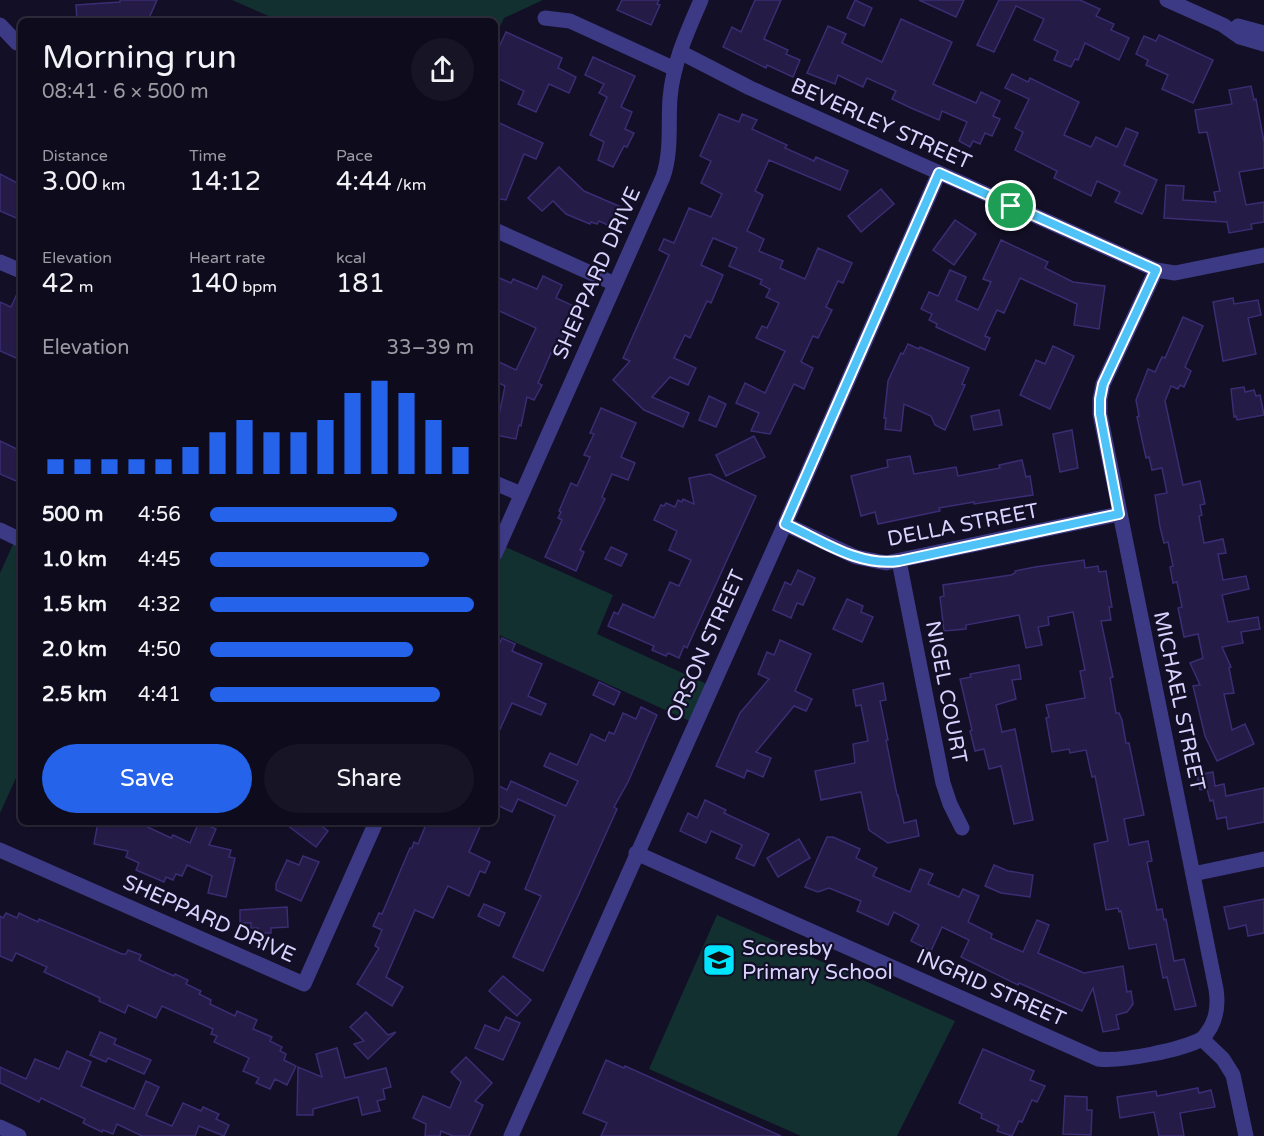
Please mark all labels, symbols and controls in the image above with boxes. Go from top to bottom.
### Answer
text: Morning run [42,38,237,77]
button: share [411,38,474,101]
street label: BEVERLEY STREET [787,73,975,175]
text: 08:41 · 6 × 500 m [42,80,209,104]
text: Distance [42,146,108,166]
text: Time [189,146,226,166]
text: Pace [336,146,373,166]
text: 3.00 [42,166,98,197]
text: 14:12 [189,166,261,197]
text: 4:44 [336,166,392,197]
text: km [98,175,125,195]
text: /km [392,175,426,195]
pin [985,180,1036,231]
street label: SHEPPARD DRIVE [548,183,646,363]
icon: arrive [994,189,1027,222]
text: Elevation [42,248,112,268]
text: Heart rate [189,248,265,268]
text: kcal [336,248,366,268]
text: 42 [42,268,75,299]
text: 140 [189,268,238,299]
text: 181 [336,268,385,299]
text: m [75,277,94,297]
text: bpm [238,277,277,297]
text: Elevation [42,336,129,360]
text: 33–39 m [387,336,474,360]
street label: DELLA STREET [885,498,1041,552]
text: 500 m [42,503,103,527]
text: 4:56 [138,503,181,527]
text: 1.0 km [42,548,107,572]
text: 4:45 [138,548,181,572]
street label: ORSON STREET [661,566,751,726]
text: 1.5 km [42,593,107,617]
text: 4:32 [138,593,181,617]
street label: MICHAEL STREET [1148,609,1210,793]
street label: NIGEL COURT [920,619,972,766]
text: 2.0 km [42,638,107,662]
text: 4:50 [138,638,181,662]
text: 2.5 km [42,683,107,707]
text: 4:41 [138,683,181,707]
button: Save [42,744,252,813]
button: Share [264,744,474,813]
street label: SHEPPARD DRIVE [119,870,299,968]
place label: Scoresby Primary School [742,936,893,985]
school or university icon: Scoresby Primary School [701,942,737,978]
street label: INGRID STREET [913,944,1070,1032]

